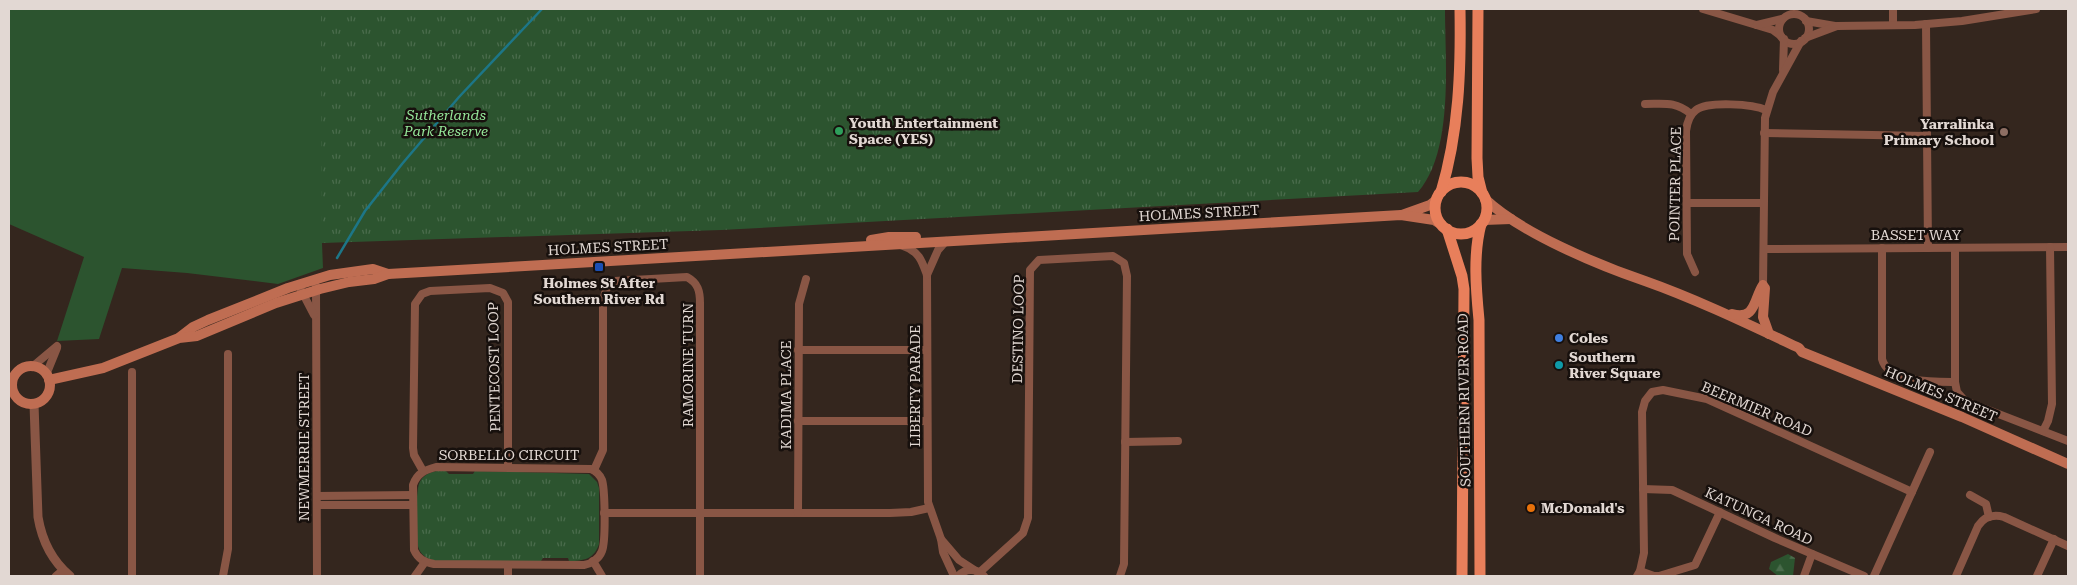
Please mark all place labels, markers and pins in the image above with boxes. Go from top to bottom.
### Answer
place label: Youth Entertainment Space (YES) [849,115,998,147]
place label: Yarralinka Primary School [1884,116,1995,148]
marker: Youth Entertainment Space (YES) [833,125,845,137]
marker: Yarralinka Primary School [1998,126,2010,138]
marker: Holmes St After Southern River Rd [593,261,605,273]
place label: Holmes St After Southern River Rd [534,275,665,307]
place label: Coles [1569,330,1608,346]
marker: Coles [1553,332,1565,344]
place label: Southern River Square [1569,349,1660,381]
marker: Southern River Square [1553,359,1565,371]
place label: McDonald's [1541,500,1624,516]
marker: McDonald's [1525,502,1537,514]

